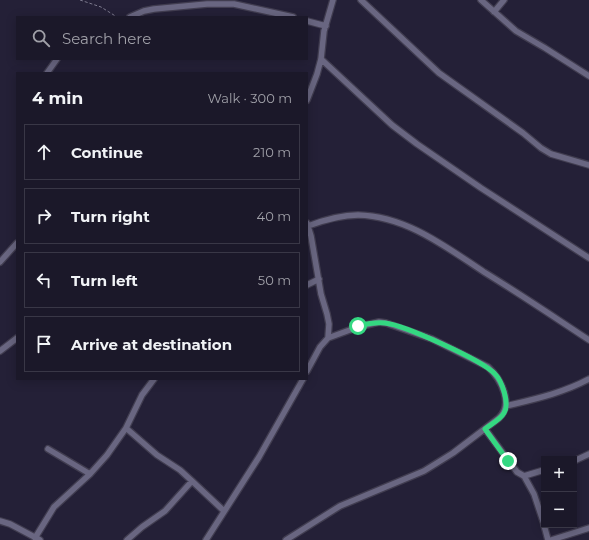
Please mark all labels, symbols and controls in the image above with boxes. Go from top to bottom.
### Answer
search box [16,16,308,60]
icon: search [30,27,52,49]
text: Search here [62,29,151,48]
text: 4 min [32,88,83,108]
text: Walk · 300 m [207,90,292,106]
icon: ahead [33,141,55,163]
text: Continue [71,143,143,162]
text: 210 m [253,144,291,160]
icon: right [33,205,55,227]
text: Turn right [71,207,150,226]
text: 40 m [257,208,291,224]
icon: left [33,269,55,291]
text: Turn left [71,271,138,290]
text: 50 m [258,272,291,288]
route start [349,317,367,335]
icon: arrive [33,333,55,355]
text: Arrive at destination [71,335,232,354]
route end [499,452,517,470]
map controls [541,456,577,528]
button: + [541,456,577,492]
button: − [541,492,577,528]

